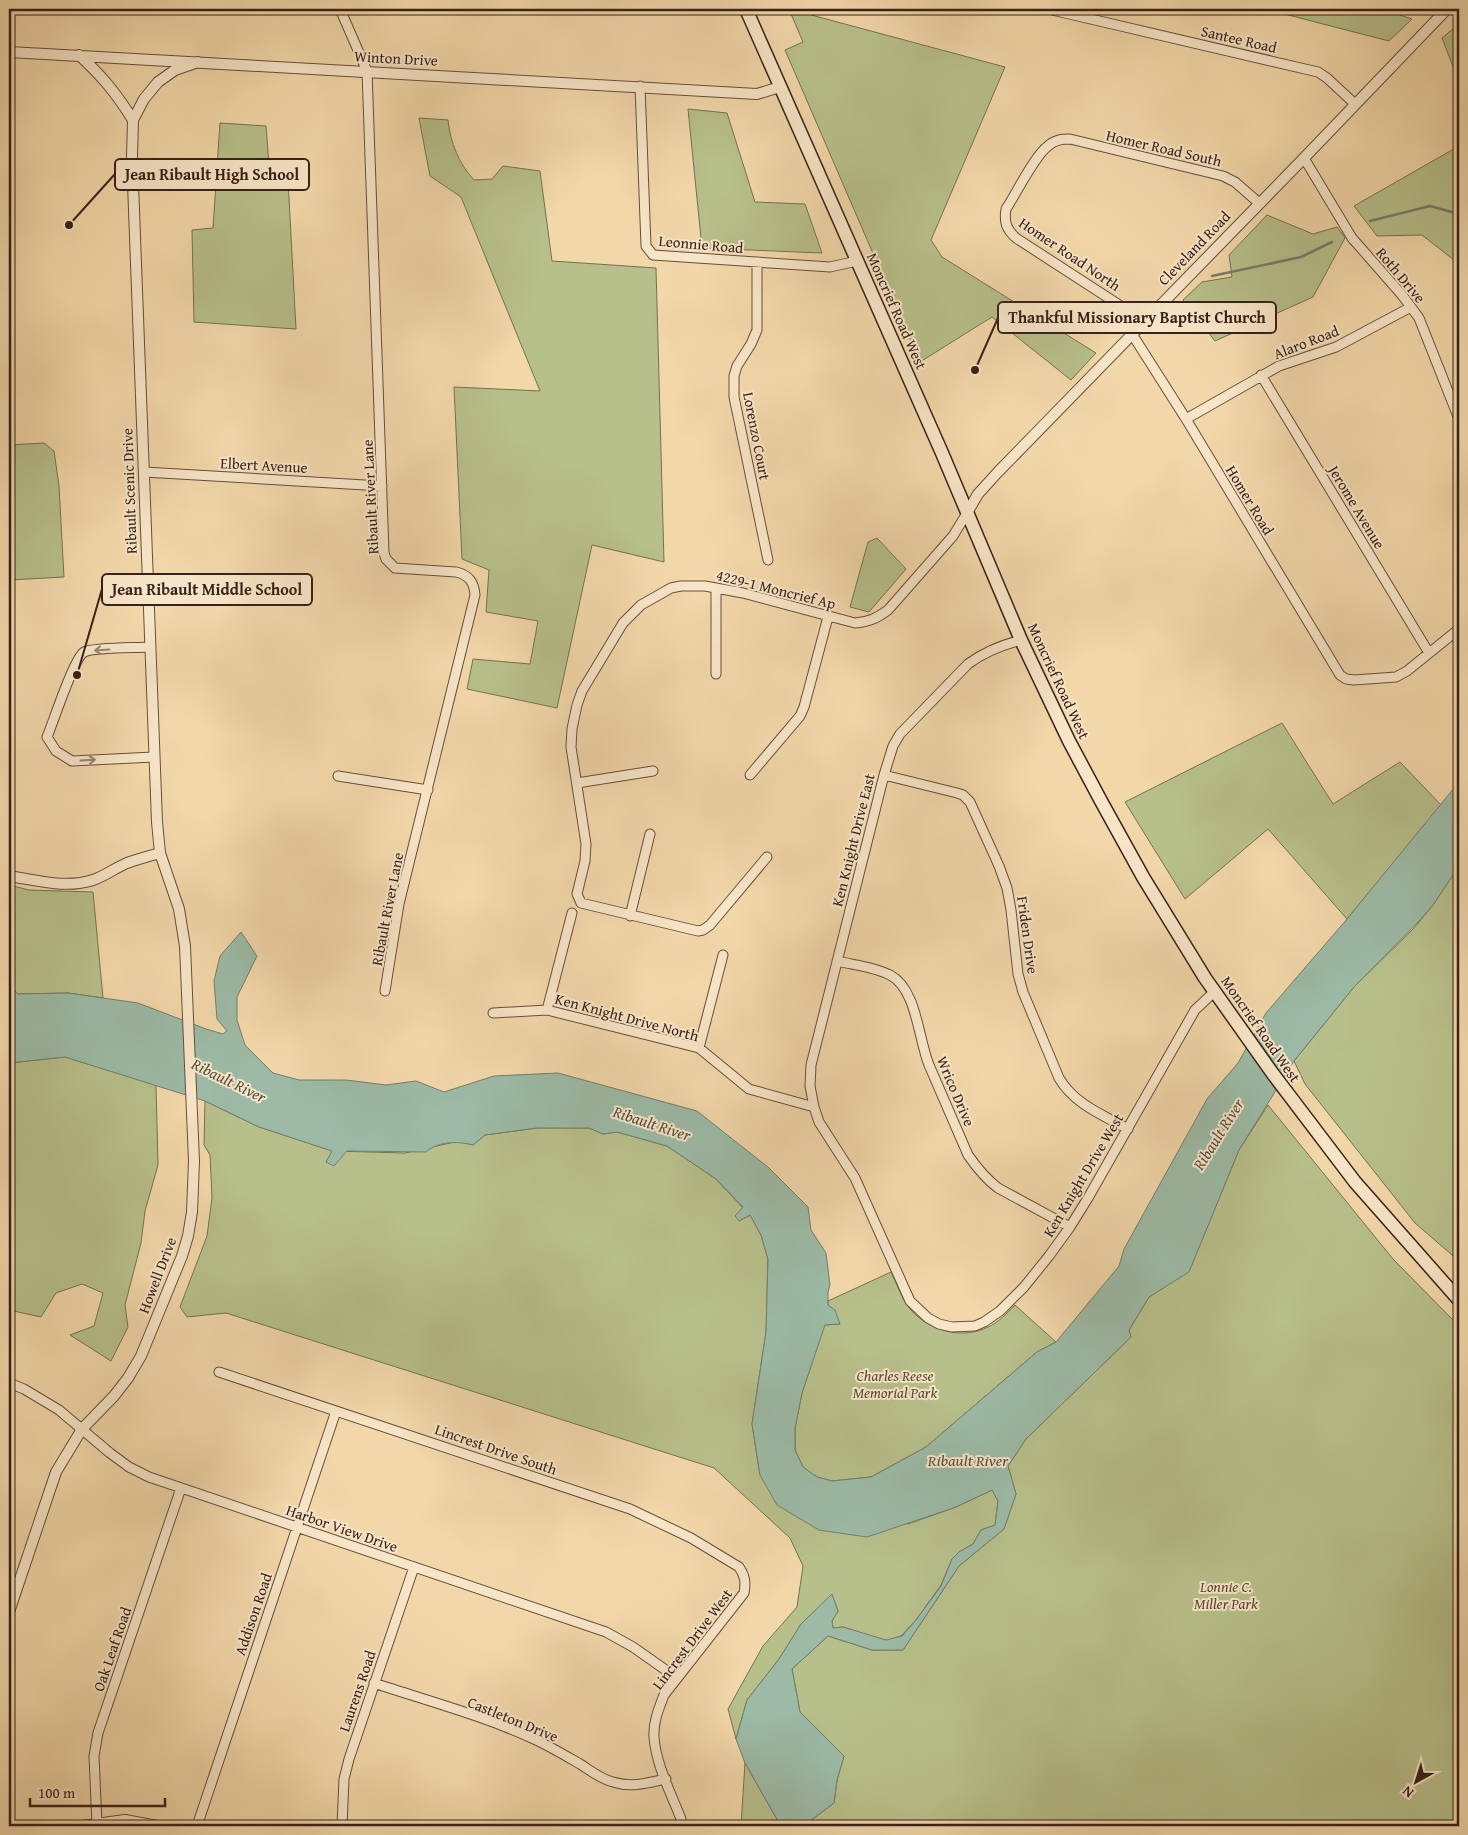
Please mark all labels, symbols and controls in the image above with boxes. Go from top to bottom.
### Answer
street label: Santee Road [1199,20,1279,58]
street label: Winton Drive [354,45,438,71]
street label: Homer Road South [1104,125,1224,172]
callout: Jean Ribault High School [115,159,309,190]
text: Jean Ribault High School [122,162,299,186]
street label: Cleveland Road [1153,206,1235,290]
street label: Homer Road North [1015,212,1125,296]
street label: Leonnie Road [658,230,744,258]
street label: Roth Drive [1371,243,1431,307]
street label: Moncrief Road West [862,249,932,373]
callout: Thankful Missionary Baptist Church [998,302,1276,333]
text: Thankful Missionary Baptist Church [1008,305,1266,329]
street label: Alaro Road [1270,320,1342,364]
street label: Lorenzo Court [738,390,776,483]
street label: Ribault Scenic Drive [116,428,142,554]
street label: Ribault River Lane [357,439,383,555]
street label: Elbert Avenue [220,452,308,478]
street label: Jerome Avenue [1323,460,1390,553]
street label: Homer Road [1221,461,1279,539]
street label: 4229-1 Moncrief Ap [714,564,838,614]
callout: Jean Ribault Middle School [102,574,312,605]
text: Jean Ribault Middle School [109,577,302,601]
street label: Moncrief Road West [1023,620,1095,743]
one-way arrow [94,645,110,654]
one-way arrow [80,756,96,765]
street label: Ken Knight Drive East [826,771,880,909]
street label: Ribault River Lane [366,851,408,967]
street label: Friden Drive [1012,895,1044,975]
street label: Moncrief Road West [1216,971,1306,1087]
street label: Ken Knight Drive North [553,988,702,1046]
water label: Ribault River [187,1051,271,1109]
street label: Wrico Drive [932,1053,980,1129]
water label: Ribault River [1186,1093,1250,1175]
water label: Ribault River [609,1099,695,1147]
street label: Ken Knight Drive West [1038,1109,1129,1241]
street label: Howell Drive [133,1234,181,1316]
park label: Charles Reese Memorial Park [853,1365,937,1403]
street label: Lincrest Drive South [432,1418,560,1480]
water label: Ribault River [927,1448,1009,1472]
street label: Harbor View Drive [283,1499,401,1557]
street label: Addison Road [229,1570,277,1658]
park label: Lonnie C. Miller Park [1194,1576,1258,1614]
street label: Lincrest Drive West [647,1584,737,1694]
street label: Oak Leaf Road [88,1604,136,1694]
street label: Laurens Road [333,1648,381,1734]
street label: Castleton Drive [465,1691,561,1747]
north arrow [1390,1758,1440,1808]
scale bar [30,1775,165,1807]
text: N [1397,1781,1418,1803]
text: 100 m [38,1782,76,1803]

